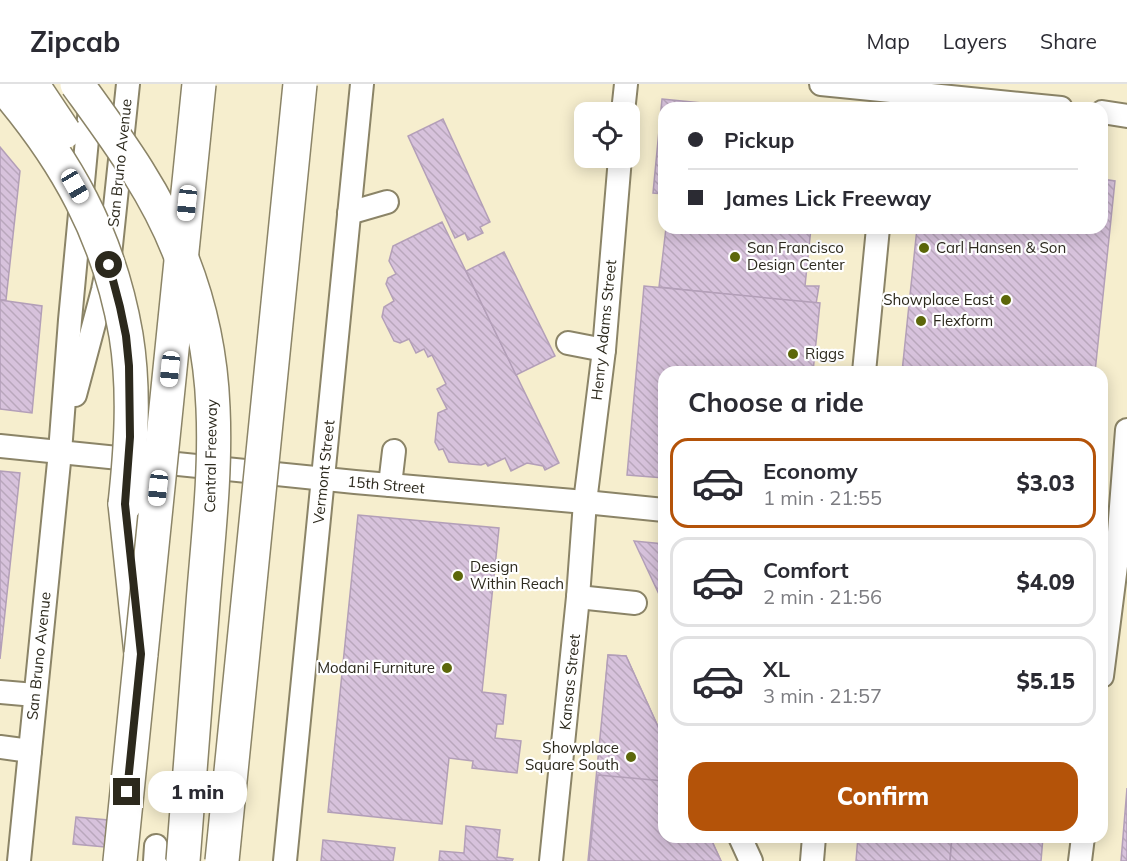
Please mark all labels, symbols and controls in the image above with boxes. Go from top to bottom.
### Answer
text: Zipcab [30,24,120,59]
text: Map [867,28,910,54]
text: Layers [943,28,1007,54]
text: Share [1040,28,1097,54]
street label: San Bruno Avenue [103,98,136,228]
map controls [574,102,640,168]
button: locate [574,102,640,168]
text: Pickup [724,126,794,154]
car [58,166,92,206]
car [176,184,198,222]
text: James Lick Freeway [724,184,931,212]
place label: San Francisco Design Center [747,238,845,274]
place label: Carl Hansen & Son [936,238,1066,257]
marker: Carl Hansen & Son [917,241,931,255]
marker: San Francisco Design Center [728,250,742,264]
route start [95,251,122,278]
street label: Henry Adams Street [587,259,620,401]
place label: Showplace East [883,290,994,309]
marker: Showplace East [999,293,1013,307]
place label: Flexform [933,311,993,330]
marker: Flexform [914,314,928,328]
place label: Riggs [805,344,844,363]
marker: Riggs [786,347,800,361]
car [159,350,181,388]
text: Choose a ride [688,385,864,419]
street label: Central Freeway [200,399,221,513]
street label: Vermont Street [309,419,338,525]
icon: car [691,456,745,510]
text: Economy [763,457,858,485]
car [147,469,169,507]
text: $3.03 [1016,469,1075,497]
street label: 15th Street [347,472,425,497]
text: 1 min · 21:55 [763,485,882,510]
icon: car [691,555,745,609]
text: Comfort [763,556,849,584]
place label: Design Within Reach [470,557,564,593]
text: $4.09 [1016,568,1075,596]
marker: Design Within Reach [451,569,465,583]
text: 2 min · 21:56 [763,584,882,609]
street label: San Bruno Avenue [22,591,55,721]
street label: Kansas Street [555,633,584,731]
icon: car [691,654,745,708]
text: XL [763,655,790,683]
place label: Modani Furniture [317,658,435,677]
marker: Modani Furniture [440,661,454,675]
text: $5.15 [1016,667,1075,695]
text: 3 min · 21:57 [763,683,882,708]
place label: Showplace Square South [525,738,619,774]
marker: Showplace Square South [624,750,638,764]
button: Confirm [688,762,1078,831]
callout: 1 min [148,771,247,813]
route end [113,778,140,805]
text: 1 min [171,779,224,804]

